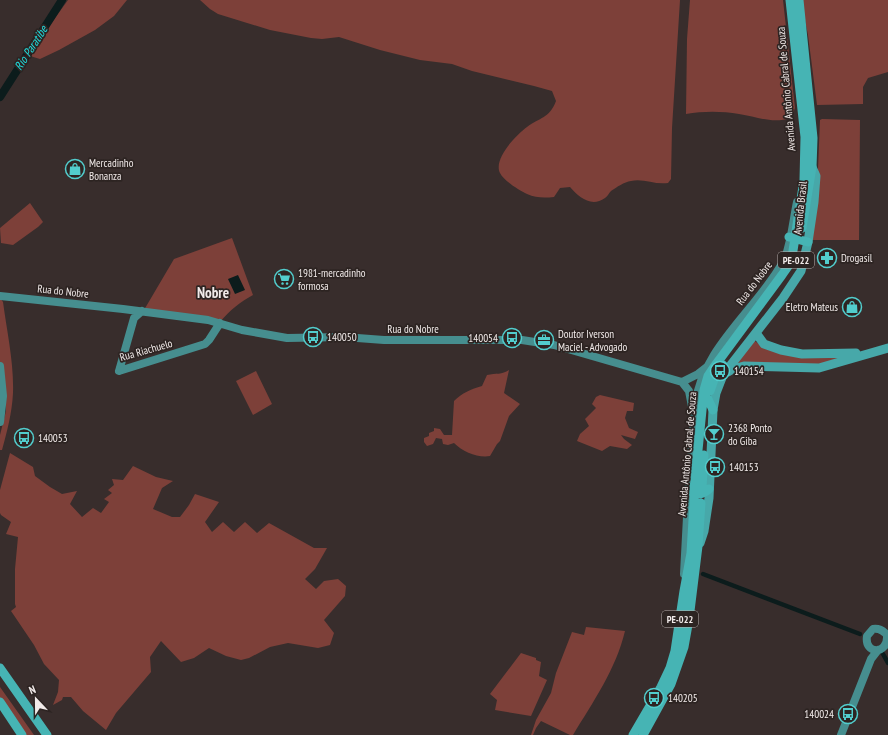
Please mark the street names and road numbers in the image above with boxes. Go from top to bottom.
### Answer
street label: Avenida Antônio Cabral de Souza [774,26,798,152]
street label: Avenida Brasil [790,180,810,235]
road number: PE-022 [778,252,814,268]
street label: Rua do Nobre [733,258,775,308]
street label: Rua do Nobre [37,281,90,301]
street label: Rua do Nobre [387,322,439,336]
street label: Rua Riachuelo [118,336,174,364]
street label: Avenida Antônio Cabral de Souza [675,391,699,517]
road number: PE-022 [662,611,698,627]

